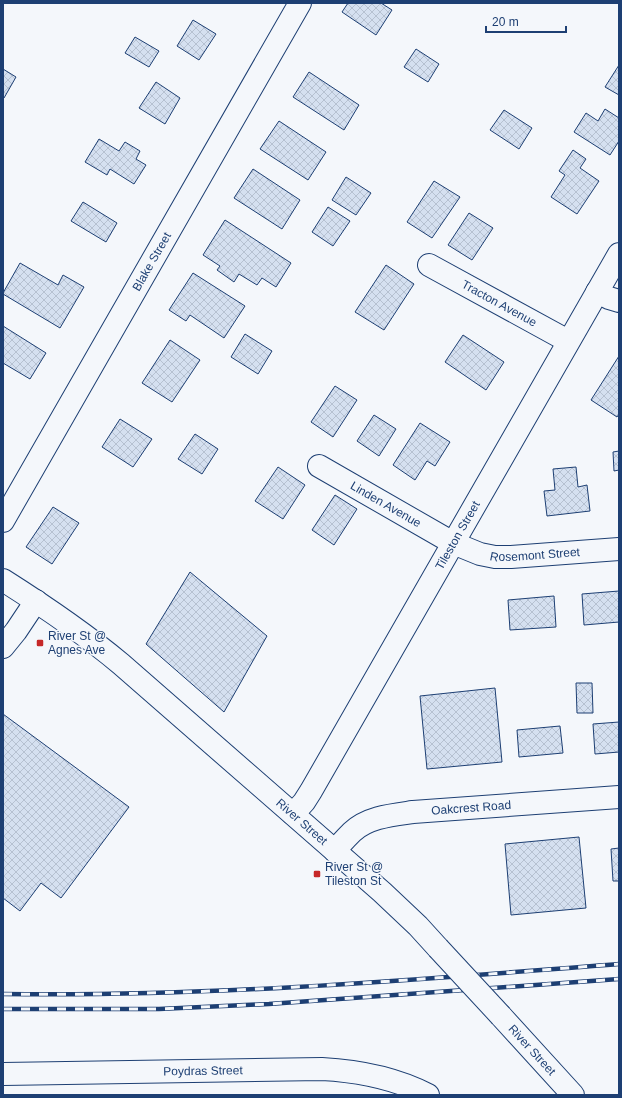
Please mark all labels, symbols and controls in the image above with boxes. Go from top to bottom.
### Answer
scale bar [486,8,566,34]
text: 20 m [492,15,519,29]
street label: Blake Street [129,229,174,293]
street label: Tracton Avenue [459,277,539,330]
street label: Linden Avenue [348,479,424,530]
street label: Tileston Street [432,498,483,572]
street label: Rosemont Street [489,545,581,565]
place label: River St @ Agnes Ave [48,629,106,657]
marker: River St @ Agnes Ave [35,638,45,648]
street label: River Street [273,796,331,849]
street label: Oakcrest Road [431,798,512,818]
place label: River St @ Tileston St [325,860,383,888]
marker: River St @ Tileston St [312,869,322,879]
street label: River Street [505,1022,559,1079]
street label: Poydras Street [163,1063,243,1078]

